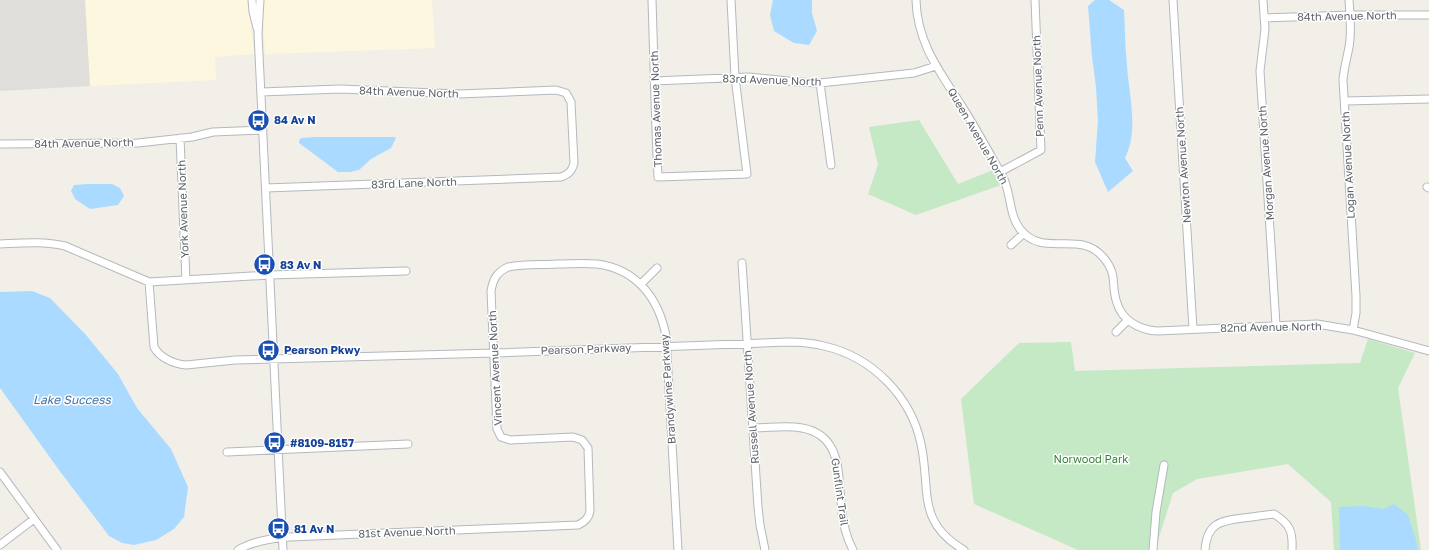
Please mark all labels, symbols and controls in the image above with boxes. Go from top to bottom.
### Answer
street label: 84th Avenue North [1297,8,1397,23]
street label: Penn Avenue North [1029,35,1046,137]
street label: Thomas Avenue North [647,50,664,168]
street label: 83rd Avenue North [722,71,822,88]
street label: 84th Avenue North [359,83,459,100]
street label: Queen Avenue North [945,85,1011,186]
street label: Morgan Avenue North [1255,105,1276,221]
street label: Newton Avenue North [1172,106,1193,224]
bus stop icon: 84 Av N [245,107,271,133]
street label: Logan Avenue North [1338,111,1357,219]
place label: 84 Av N [274,113,316,126]
street label: 84th Avenue North [34,135,134,150]
street label: York Avenue North [174,160,191,258]
street label: 83rd Lane North [371,175,457,190]
bus stop icon: 83 Av N [252,252,278,278]
place label: 83 Av N [280,258,321,271]
street label: Vincent Avenue North [485,310,504,426]
street label: 82nd Avenue North [1220,319,1322,334]
street label: Brandywine Parkway [657,334,678,444]
bus stop icon: Pearson Pkwy [256,337,282,363]
street label: Pearson Parkway [540,340,632,357]
place label: Pearson Pkwy [284,343,361,356]
street label: Russell Avenue North [740,350,761,464]
water label: Lake Success [33,392,112,407]
bus stop icon: #8109-8157 [261,430,287,456]
place label: #8109-8157 [290,436,354,449]
park label: Norwood Park [1054,452,1128,465]
street label: Gunflint Trail [829,457,852,527]
bus stop icon: 81 Av N [265,516,291,542]
place label: 81 Av N [294,522,334,535]
street label: 81st Avenue North [358,523,456,540]

